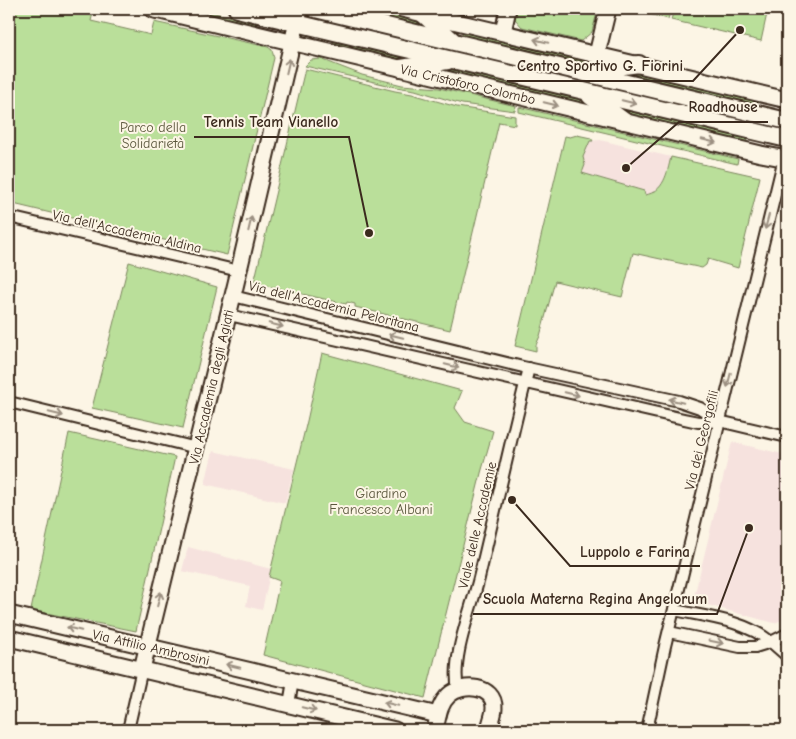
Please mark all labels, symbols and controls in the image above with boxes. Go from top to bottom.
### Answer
one-way arrow [533,36,549,45]
callout: Centro Sportivo G. Fiorini [507,51,693,81]
text: Centro Sportivo G. Fiorini [517,57,683,75]
one-way arrow [284,58,293,74]
street label: Via Cristoforo Colombo [399,61,537,108]
callout: Roadhouse [679,92,768,122]
one-way arrow [621,98,637,107]
text: Roadhouse [688,98,758,116]
one-way arrow [542,100,558,109]
callout: Tennis Team Vianello [194,107,349,137]
text: Tennis Team Vianello [204,113,338,131]
park label: Parco della Solidarietà [120,119,186,152]
one-way arrow [700,137,716,146]
street label: Via dell'Accademia Aldina [51,206,203,257]
one-way arrow [762,213,772,229]
one-way arrow [246,216,255,232]
street label: Via dell'Accademia Peloritana [247,277,421,336]
street label: Via Accademia degli Agiati [185,308,238,466]
one-way arrow [268,321,284,330]
one-way arrow [389,331,405,340]
one-way arrow [443,362,459,371]
one-way arrow [724,371,733,387]
street label: Via dei Georgofili [681,388,722,492]
one-way arrow [564,390,580,399]
one-way arrow [669,396,685,405]
one-way arrow [48,410,64,419]
street label: Viale delle Accademie [455,460,500,590]
park label: Giardino Francesco Albani [329,485,433,518]
callout: Luppolo e Farina [570,536,700,566]
text: Luppolo e Farina [580,543,690,561]
callout: Scuola Materna Regina Angelorum [473,584,717,614]
text: Scuola Materna Regina Angelorum [483,590,707,608]
one-way arrow [155,592,164,608]
one-way arrow [67,624,83,633]
street label: Via Attilio Ambrosini [91,626,211,669]
one-way arrow [708,638,724,647]
one-way arrow [225,661,241,670]
one-way arrow [383,699,399,708]
one-way arrow [300,705,316,714]

